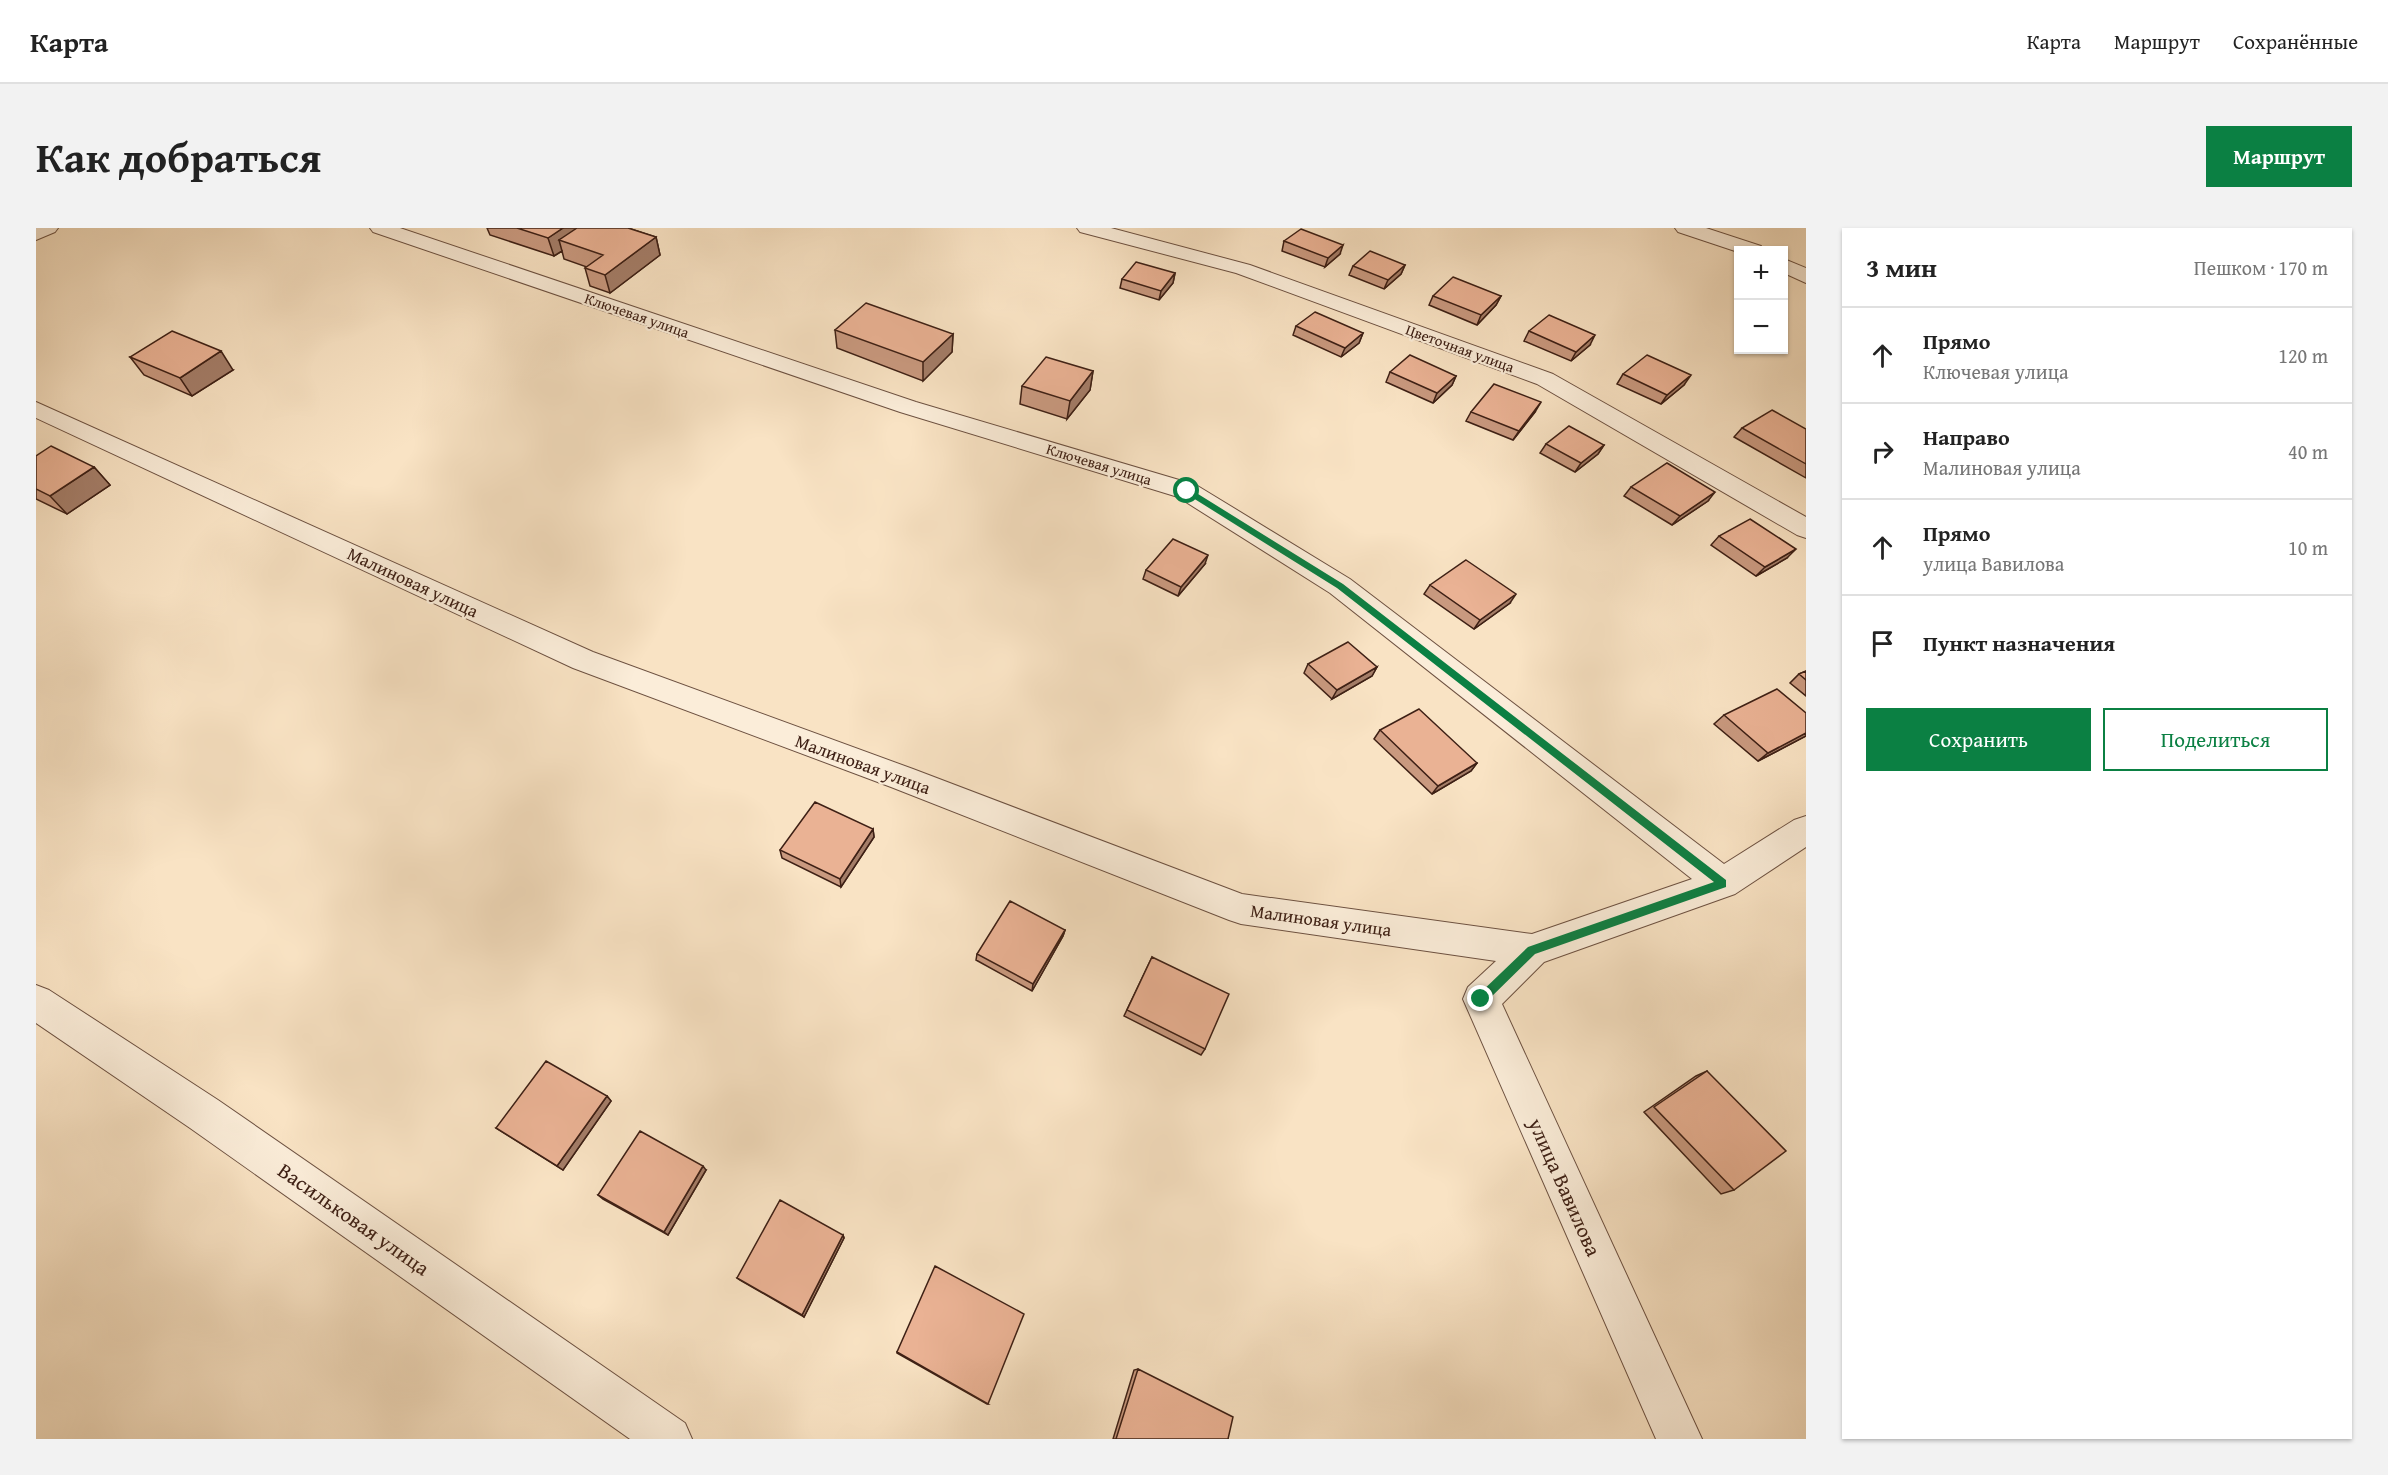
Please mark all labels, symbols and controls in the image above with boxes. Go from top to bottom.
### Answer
text: Карта [30,21,108,62]
text: Карта [2027,26,2081,57]
text: Маршрут [2114,26,2200,57]
text: Сохранённые [2233,26,2358,57]
text: Как добраться [36,126,321,187]
button: Маршрут [2206,126,2352,187]
map controls [1734,246,1788,354]
button: + [1734,246,1788,300]
text: 3 мин [1866,248,1937,287]
text: Пешком · 170 m [2194,253,2328,282]
street label: Ключевая улица [582,287,693,343]
button: − [1734,300,1788,354]
street label: Цветочная улица [1403,319,1518,378]
text: Прямо [1923,325,1990,357]
icon: ahead [1866,339,1899,372]
text: 120 m [2278,341,2328,370]
text: Ключевая улица [1923,357,2069,386]
text: Направо [1923,421,2010,453]
icon: right [1866,435,1899,468]
text: 40 m [2288,437,2328,466]
street label: Ключевая улица [1044,438,1155,490]
text: Малиновая улица [1923,453,2081,482]
route start [1173,477,1199,503]
text: Прямо [1923,517,1990,549]
icon: ahead [1866,531,1899,564]
text: 10 m [2288,533,2328,562]
street label: Малиновая улица [343,540,483,624]
text: улица Вавилова [1923,549,2064,578]
icon: arrive [1866,627,1899,660]
text: Пункт назначения [1923,627,2115,659]
button: Сохранить [1866,708,2091,771]
button: Поделиться [2103,708,2328,771]
street label: Малиновая улица [792,727,935,801]
street label: Малиновая улица [1249,897,1394,943]
route end [1467,985,1493,1011]
street label: улица Вавилова [1520,1112,1609,1261]
street label: Васильковая улица [272,1155,436,1283]

